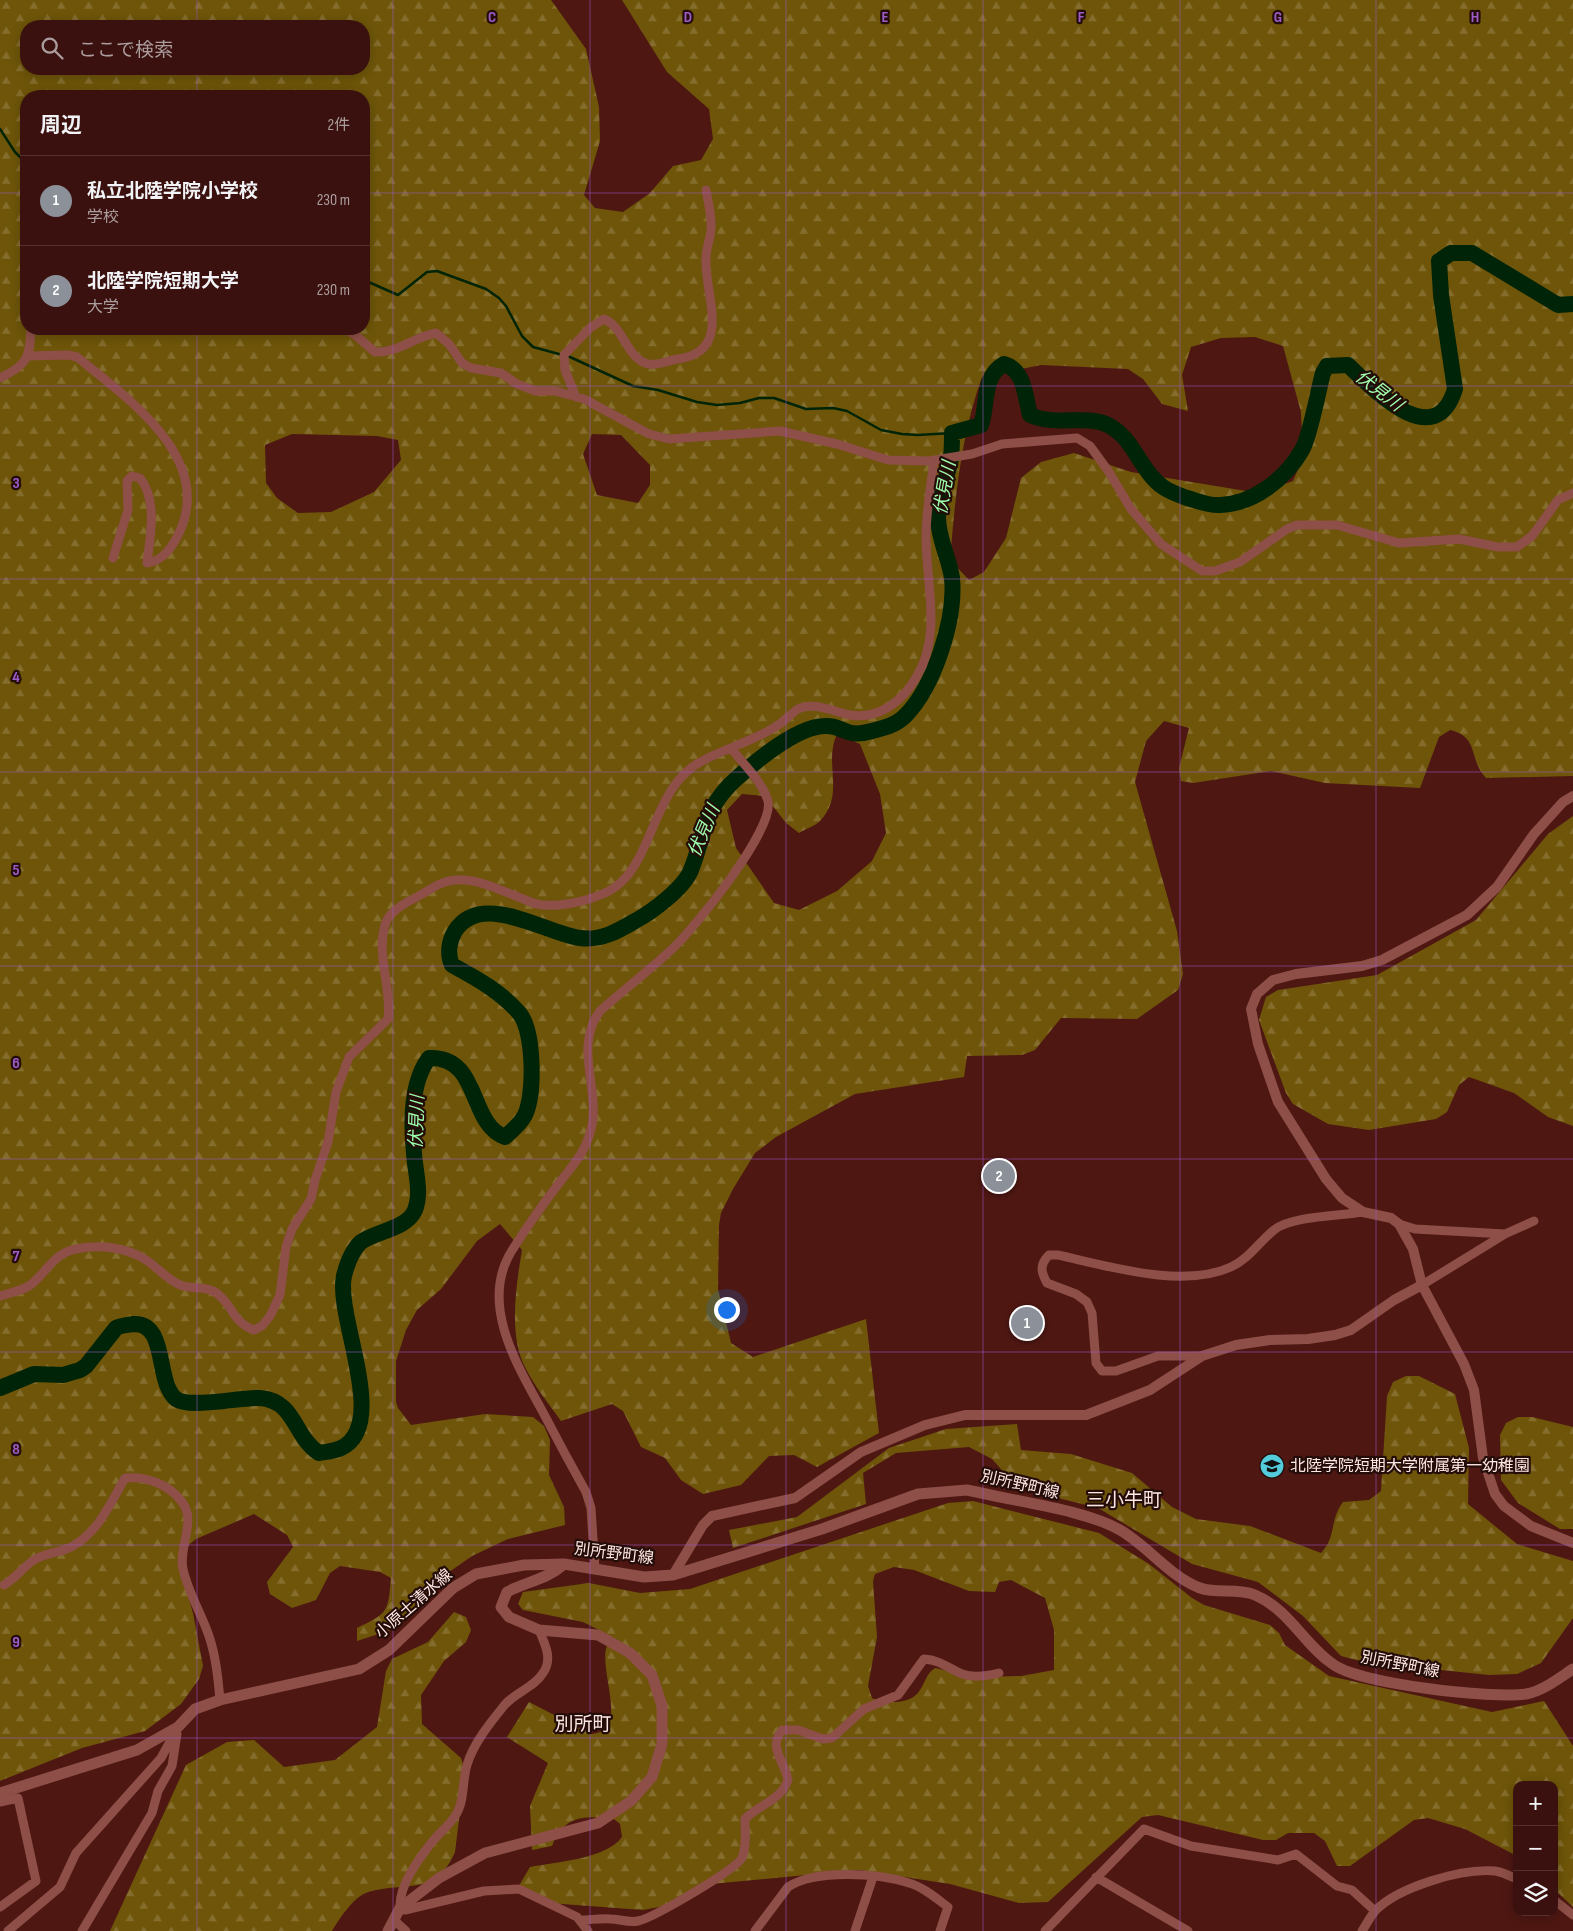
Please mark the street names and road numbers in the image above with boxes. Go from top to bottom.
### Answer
street label: 別所野町線 [979,1467,1061,1503]
street label: 別所野町線 [573,1540,655,1568]
street label: 小原土清水線 [372,1565,456,1643]
street label: 別所野町線 [1359,1648,1441,1682]

